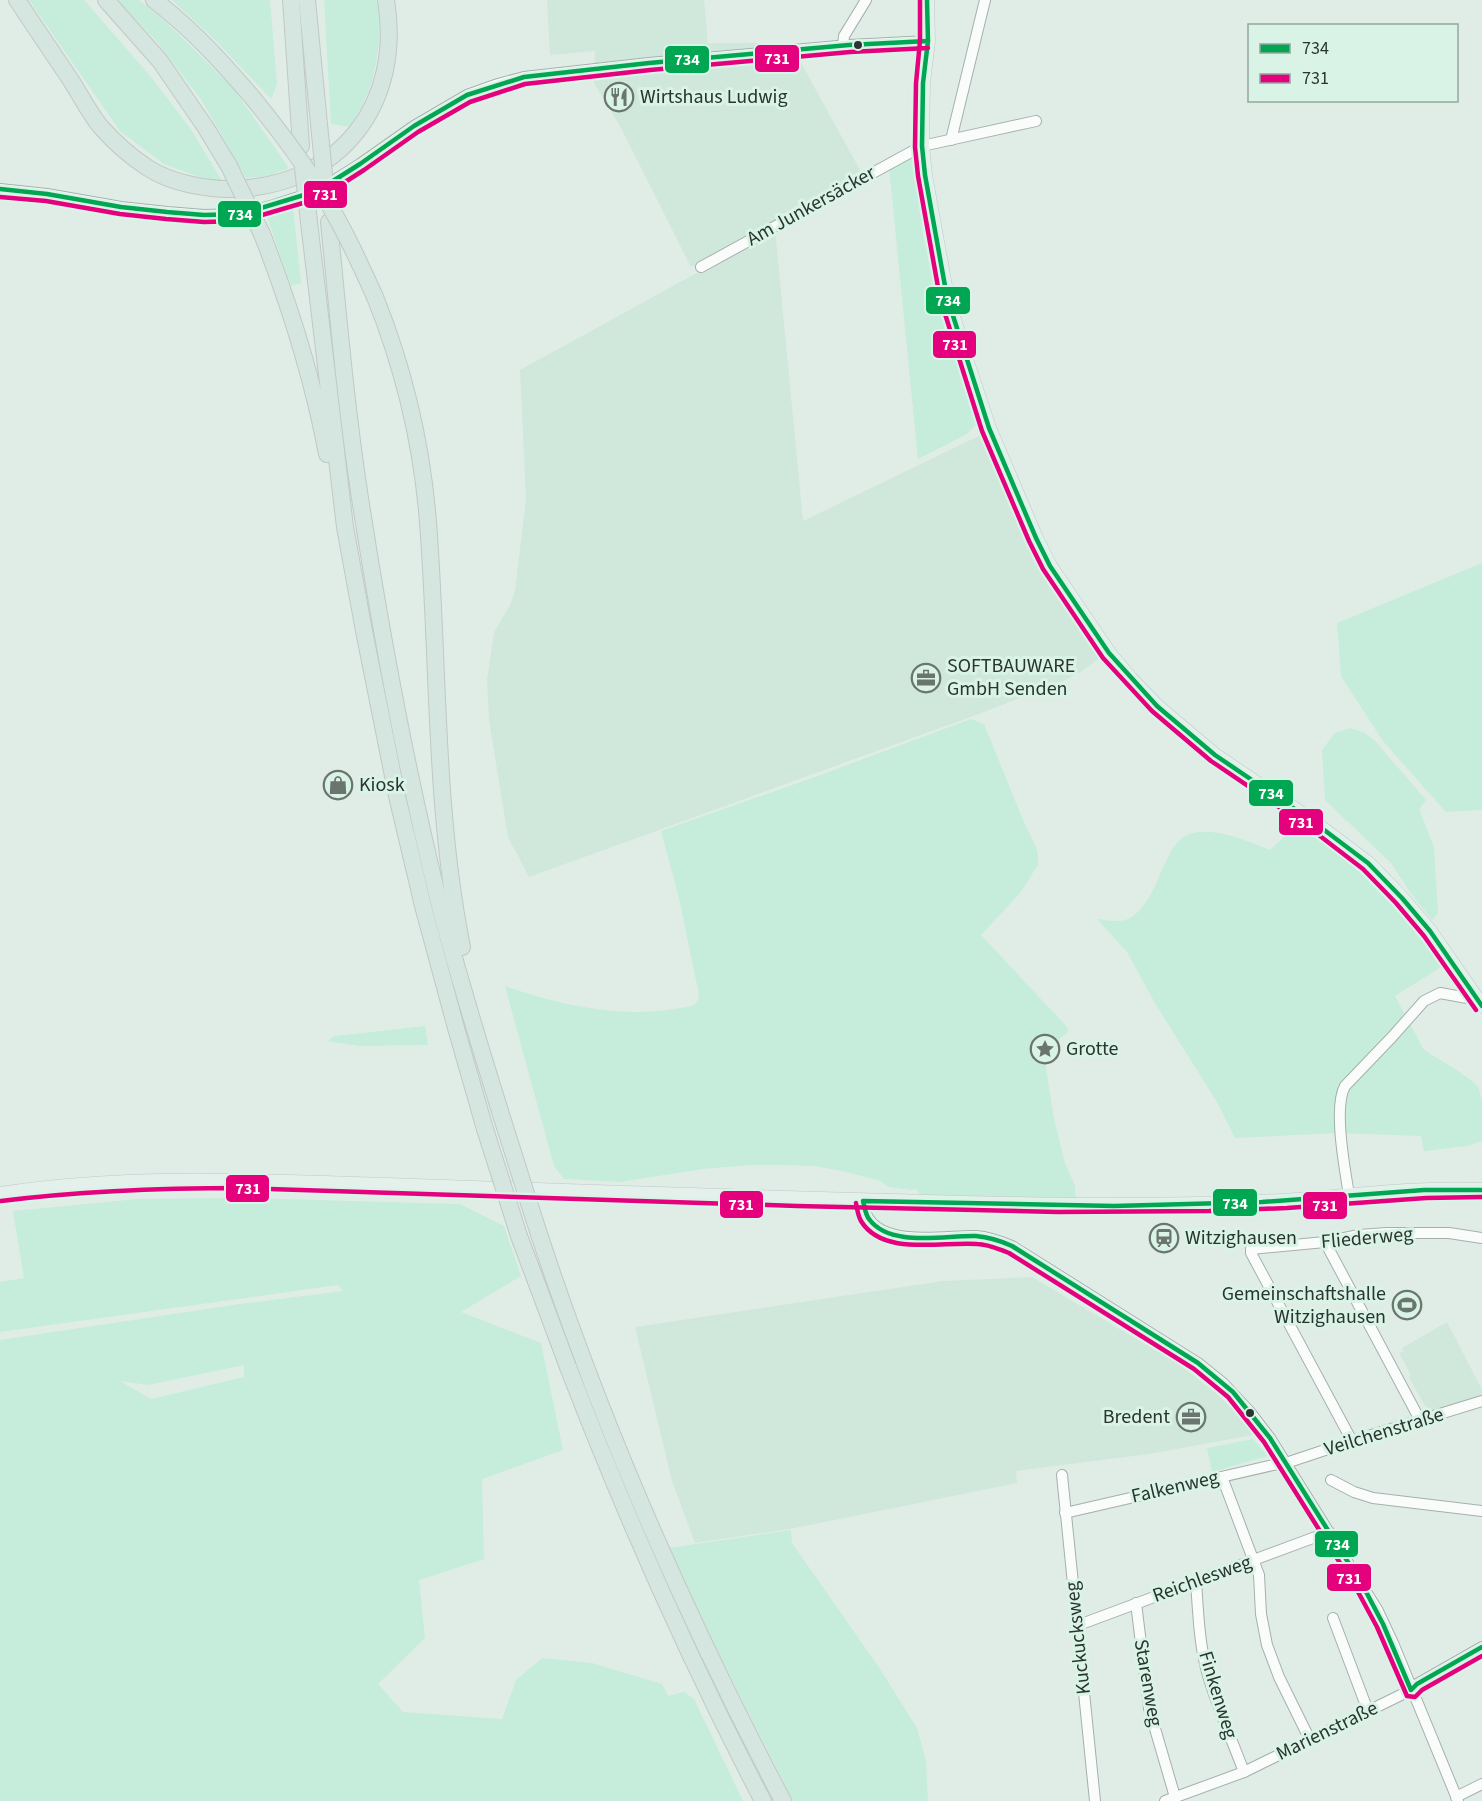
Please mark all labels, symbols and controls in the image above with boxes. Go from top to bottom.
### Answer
legend [1248,24,1458,102]
text: 734 [1302,36,1329,61]
unlabelled marker [852,39,864,51]
line badge: 731 [754,44,800,73]
line badge: 734 [664,45,710,74]
text: 731 [764,48,790,70]
text: 734 [674,49,700,71]
text: 731 [1302,66,1329,91]
restaurant icon: Wirtshaus Ludwig [603,81,635,113]
place label: Wirtshaus Ludwig [640,83,788,111]
street label: Am Junkersäcker [742,159,880,253]
line badge: 731 [303,180,348,209]
text: 731 [312,184,338,206]
line badge: 734 [217,200,262,228]
text: 734 [227,204,253,226]
line badge: 734 [925,286,971,315]
text: 734 [935,290,961,312]
line badge: 731 [932,330,977,359]
text: 731 [942,334,968,356]
place label: SOFTBAUWARE GmbH Senden [947,652,1075,703]
office icon: SOFTBAUWARE GmbH Senden [910,662,942,694]
shop icon: Kiosk [322,769,354,801]
place label: Kiosk [359,771,405,799]
line badge: 734 [1248,779,1294,807]
text: 734 [1258,783,1284,805]
line badge: 731 [1278,808,1324,836]
text: 731 [1288,812,1314,834]
place icon: Grotte [1029,1033,1061,1065]
place label: Grotte [1066,1035,1118,1063]
line badge: 731 [225,1174,270,1203]
text: 731 [235,1178,261,1200]
line badge: 734 [1212,1188,1258,1217]
line badge: 731 [719,1190,764,1219]
line badge: 731 [1302,1191,1348,1220]
text: 734 [1222,1193,1248,1215]
text: 731 [728,1194,754,1216]
text: 731 [1312,1195,1338,1217]
street label: Fliederweg [1320,1220,1414,1256]
station icon: Witzighausen [1148,1222,1180,1254]
place label: Witzighausen [1185,1224,1297,1252]
place label: Gemeinschaftshalle Witzighausen [1222,1280,1386,1331]
sports icon: Gemeinschaftshalle Witzighausen [1391,1289,1423,1321]
office icon: Bredent [1175,1401,1207,1433]
street label: Veilchenstraße [1321,1401,1447,1463]
place label: Bredent [1103,1403,1170,1431]
unlabelled marker [1244,1407,1256,1419]
street label: Falkenweg [1129,1463,1221,1511]
line badge: 734 [1314,1530,1359,1558]
text: 734 [1324,1534,1350,1556]
street label: Reichlesweg [1149,1548,1255,1610]
line badge: 731 [1326,1563,1372,1592]
text: 731 [1336,1568,1362,1590]
street label: Kuckucksweg [1058,1580,1098,1696]
street label: Starenweg [1127,1637,1169,1729]
street label: Finkenweg [1191,1648,1245,1742]
street label: Marienstraße [1271,1694,1383,1768]

